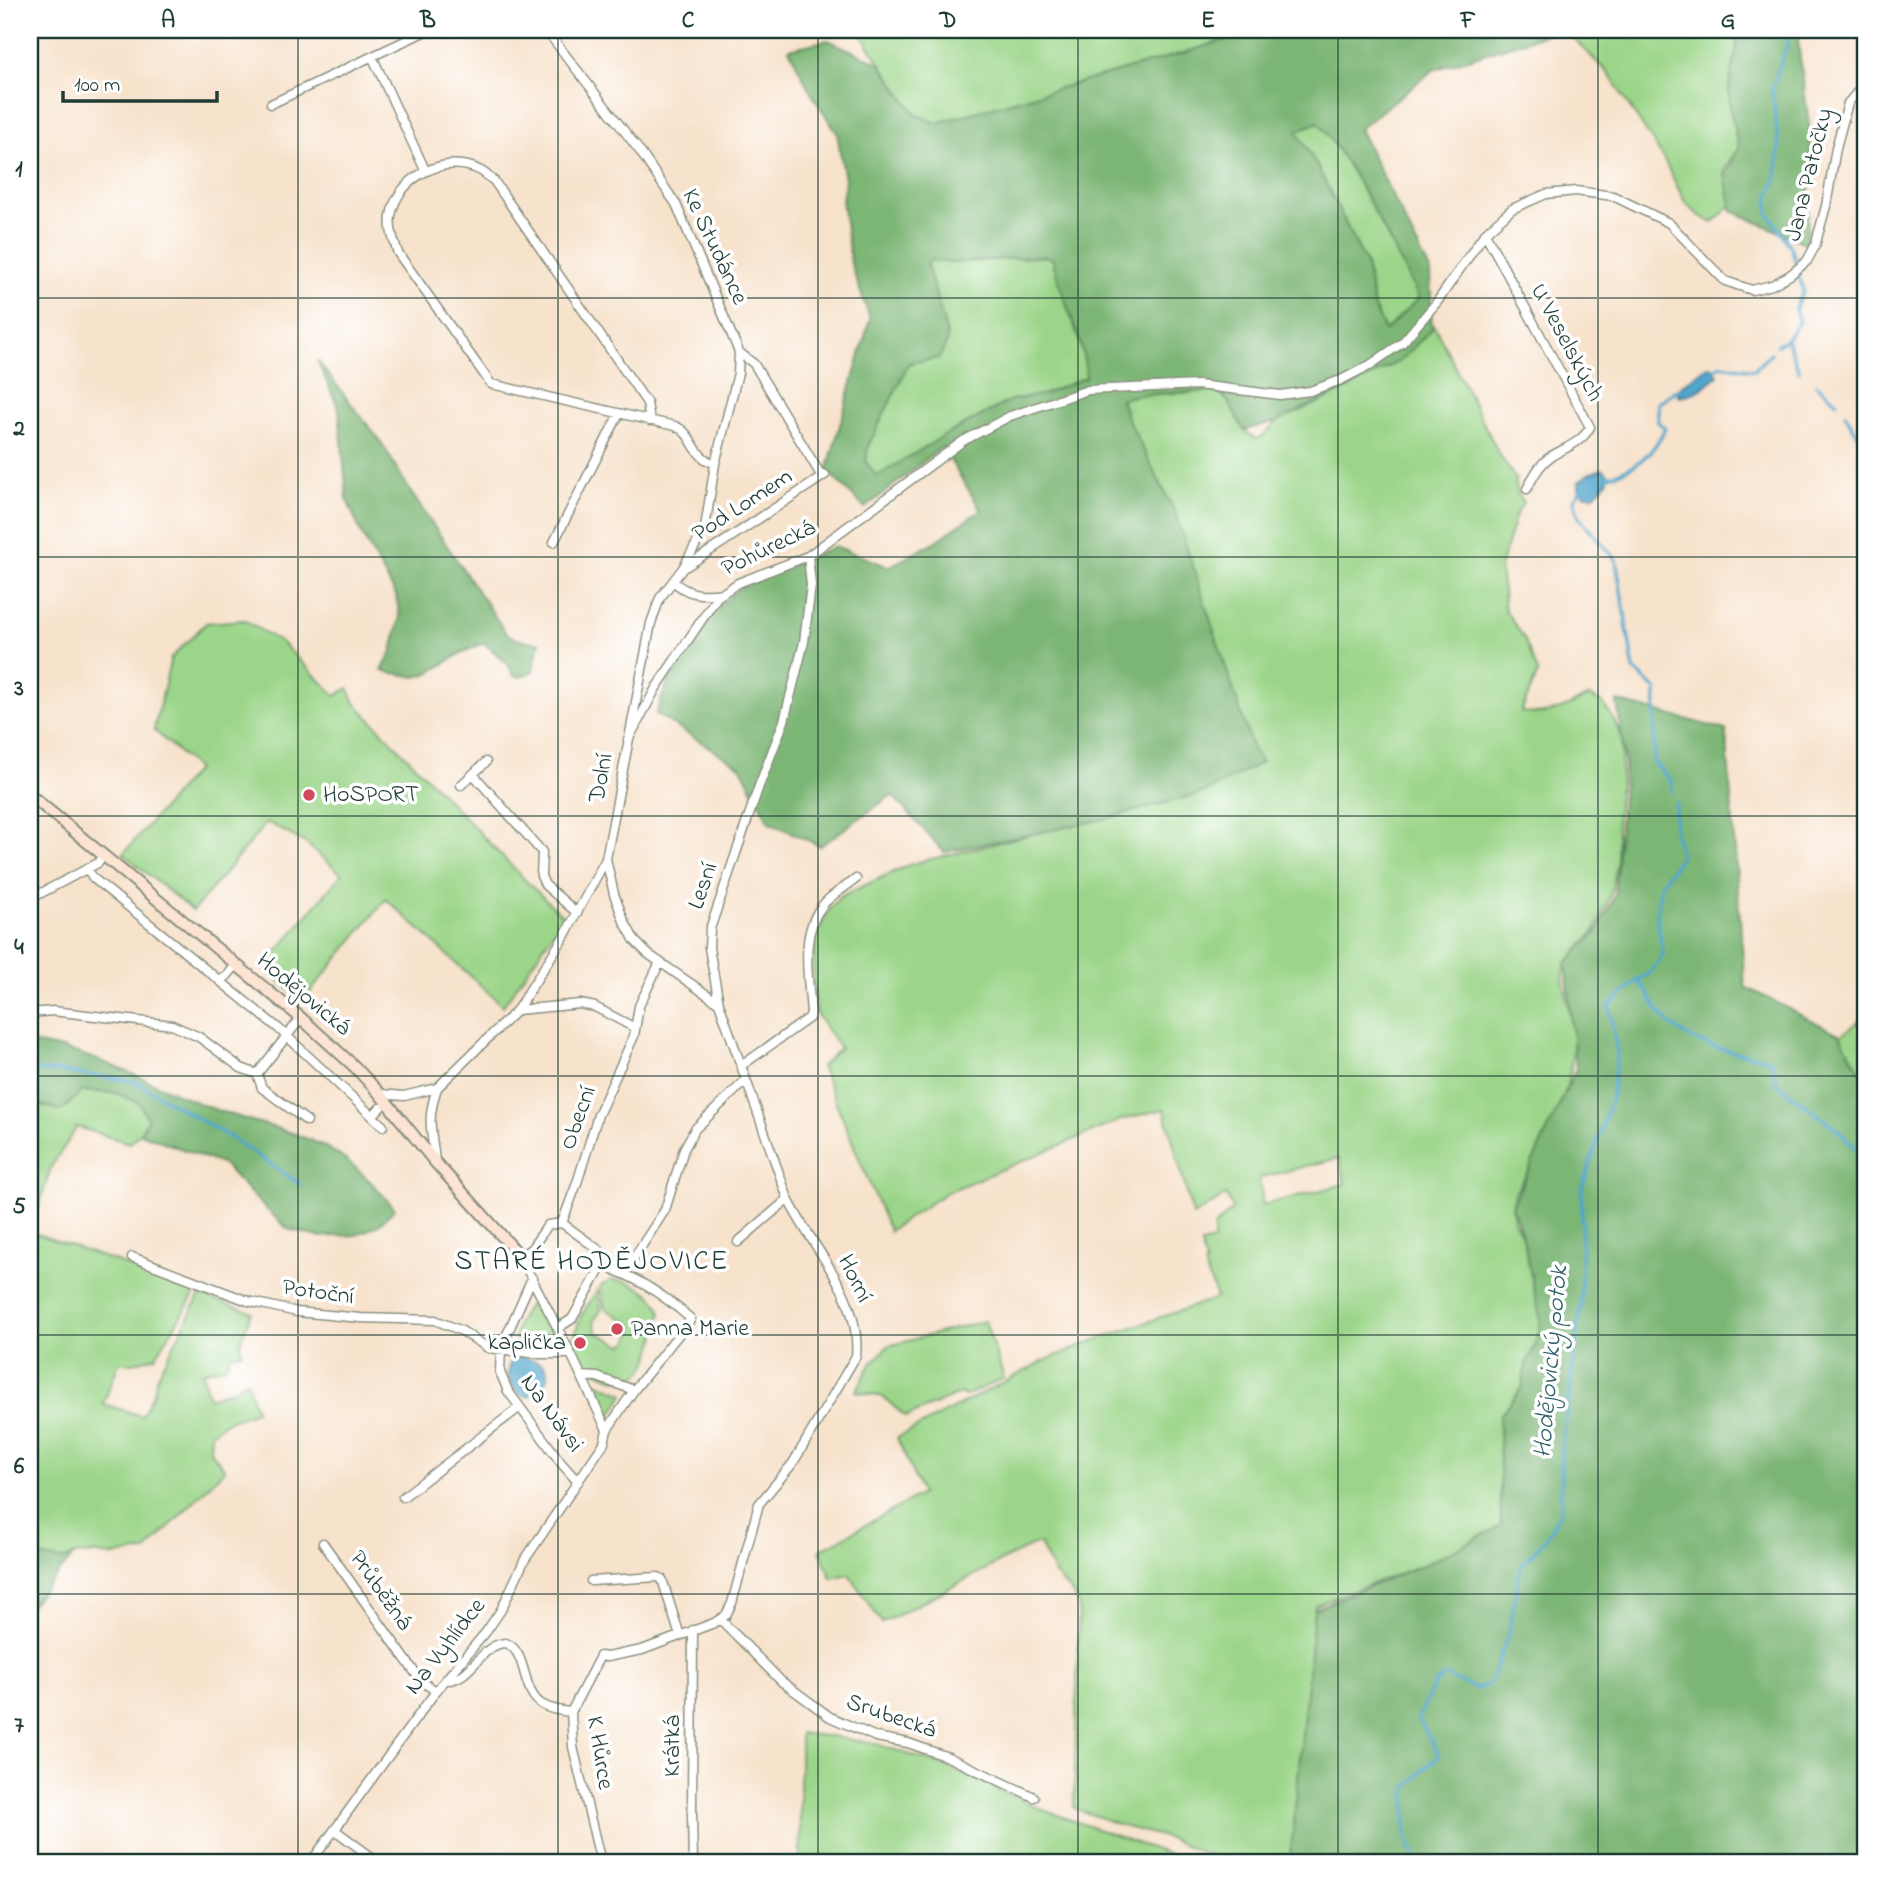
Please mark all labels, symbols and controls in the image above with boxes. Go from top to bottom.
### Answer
text: A [161,5,175,38]
text: B [419,5,436,38]
text: C [682,5,695,38]
text: D [939,5,956,38]
text: E [1201,5,1215,38]
text: F [1460,5,1476,38]
text: G [1721,5,1735,38]
scale bar [63,60,217,104]
text: 100 m [74,71,120,101]
street label: Jana Patočky [1777,105,1844,245]
text: 1 [15,154,23,187]
street label: Ke Studánce [672,183,756,311]
street label: U Veselských [1519,278,1612,409]
text: 2 [12,413,25,446]
street label: Pod Lomem [686,460,800,552]
street label: Pohůrecká [716,511,822,587]
text: 3 [13,673,24,706]
street label: Dolní [580,751,624,806]
place label: HoSPORT [323,778,419,813]
marker: HoSPORT [301,787,317,803]
street label: Lesní [680,858,728,914]
text: 4 [14,932,24,965]
street label: Hodějovická [248,945,358,1045]
street label: Obecní [551,1081,607,1155]
text: 5 [12,1191,26,1224]
district label: STARÉ HODĚJOVICE [454,1242,730,1283]
street label: Horní [827,1249,881,1309]
water label: Hodějovický potok [1525,1263,1579,1460]
street label: Potoční [280,1271,356,1315]
place label: Panna Marie [631,1312,749,1347]
marker: Panna Marie [609,1321,625,1337]
place label: kaplička [488,1326,566,1361]
marker: kaplička [572,1335,588,1351]
street label: Na Návsi [511,1368,591,1460]
text: 6 [14,1451,25,1484]
street label: Průběžná [340,1544,420,1638]
street label: Na Vyhlídce [397,1591,496,1703]
street label: Srubecká [841,1685,941,1749]
text: 7 [14,1710,24,1743]
street label: K Hůrce [576,1714,622,1793]
street label: Krátká [656,1715,691,1777]

